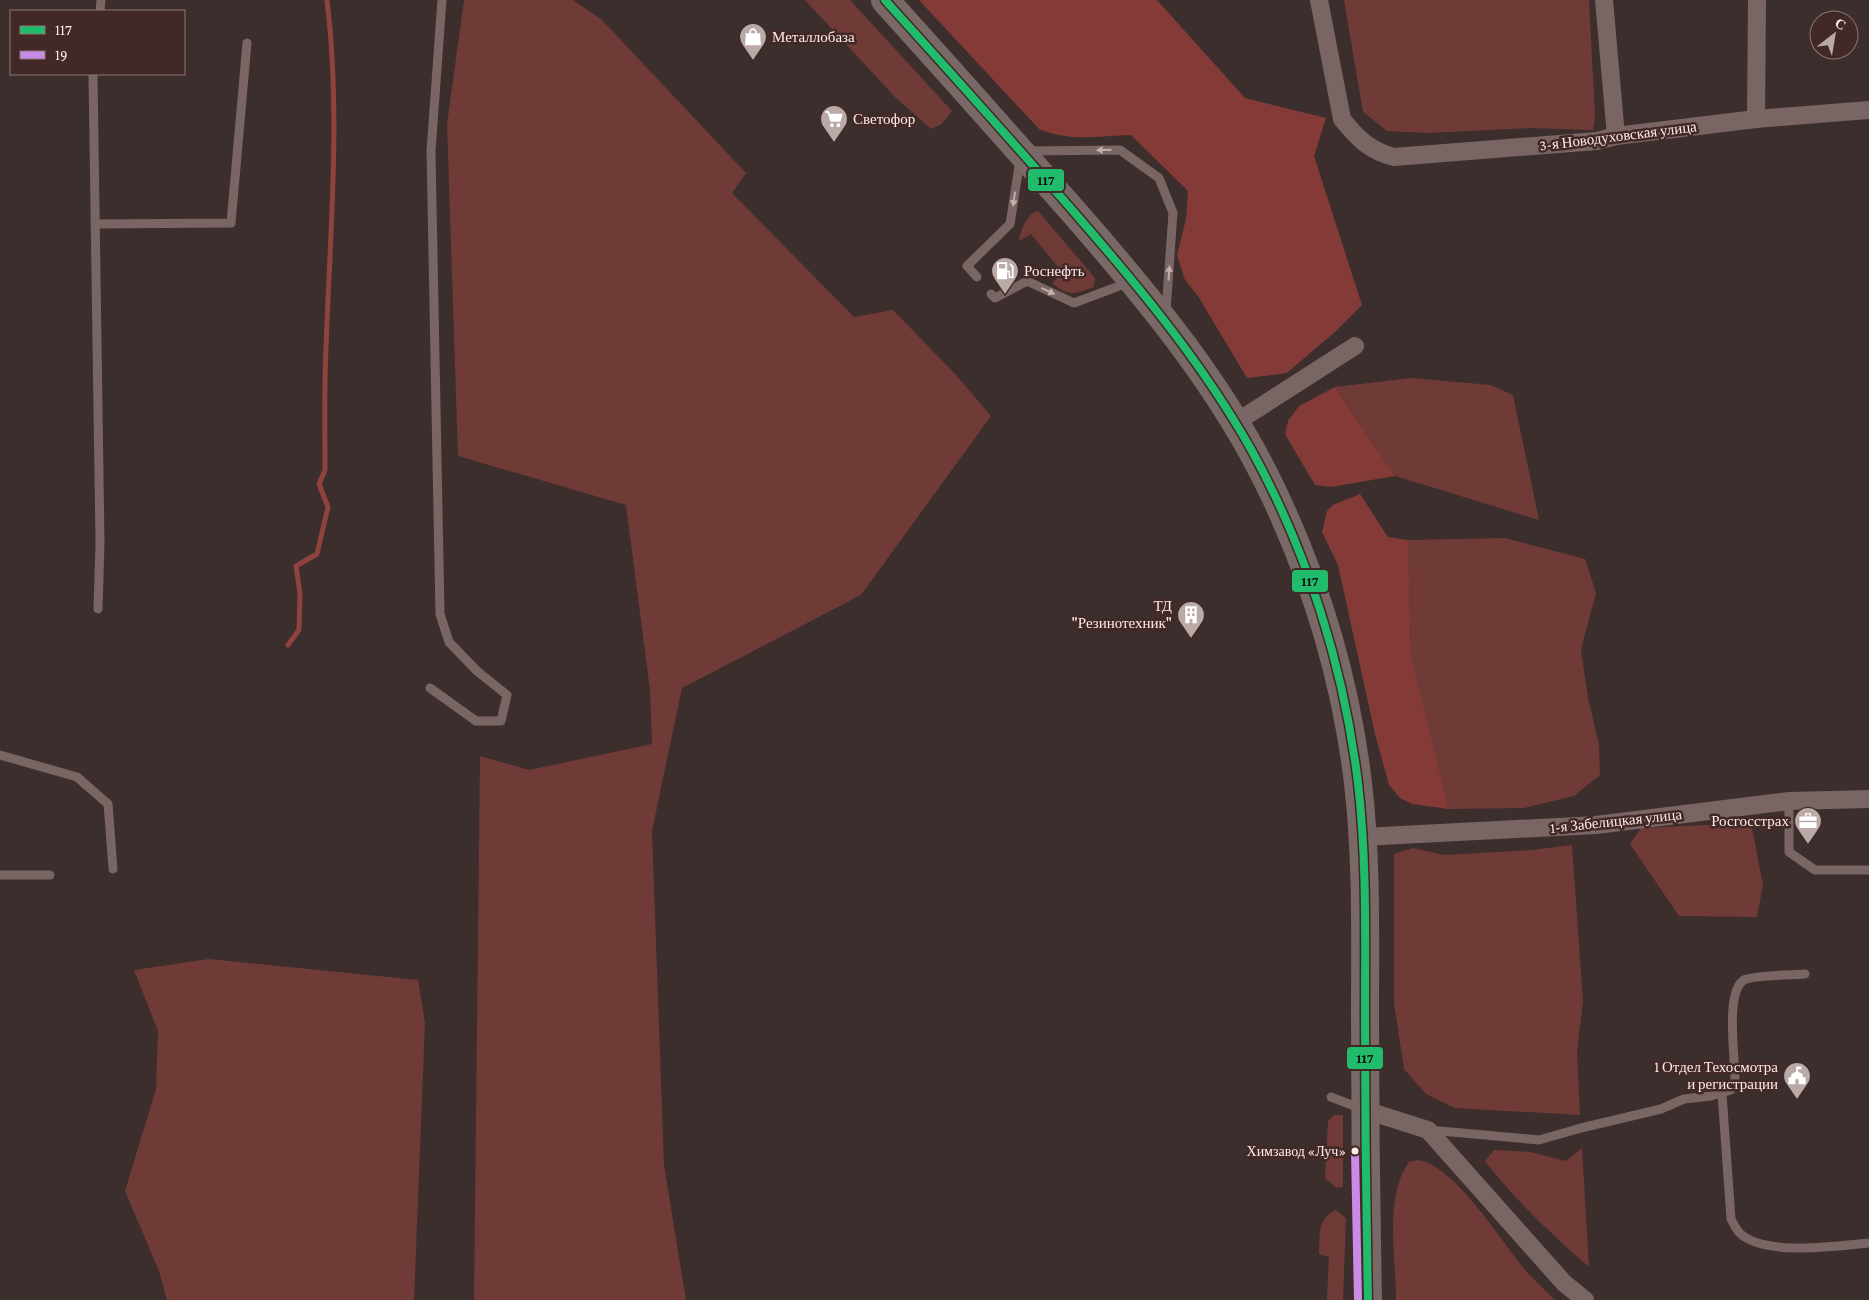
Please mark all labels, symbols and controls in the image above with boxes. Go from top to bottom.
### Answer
legend [10,10,185,75]
north arrow [1809,10,1859,60]
text: С [1832,14,1849,33]
text: 117 [55,22,72,38]
shop icon: Металлобаза [738,22,768,61]
place label: Металлобаза [772,29,855,45]
text: 19 [55,47,68,63]
supermarket icon: Светофор [819,104,849,143]
place label: Светофор [853,111,915,127]
street label: 3-я Новодуховская улица [1538,118,1698,154]
one-way arrow [1095,146,1111,154]
line badge: 117 [1027,168,1065,192]
text: 117 [1037,172,1055,188]
one-way arrow [1010,192,1018,208]
fuel station icon: Роснефть [990,256,1020,295]
place label: Роснефть [1024,263,1085,279]
one-way arrow [1165,265,1173,281]
one-way arrow [1041,287,1055,295]
line badge: 117 [1291,569,1329,593]
text: 117 [1301,573,1319,589]
place label: ТД "Резинотехник" [1072,598,1172,631]
building icon: ТД "Резинотехник" [1176,600,1206,639]
street label: 1-я Забелицкая улица [1549,806,1683,836]
office icon: Росгосстрах [1793,806,1823,845]
place label: Росгосстрах [1711,813,1789,829]
line badge: 117 [1346,1046,1384,1070]
text: 117 [1356,1050,1374,1066]
place label: 1 Отдел Техосмотра и регистрации [1654,1059,1778,1092]
public building icon: 1 Отдел Техосмотра и регистрации [1782,1061,1812,1100]
place label: Химзавод «Луч» [1247,1143,1346,1159]
marker: Химзавод «Луч» [1350,1146,1360,1156]

